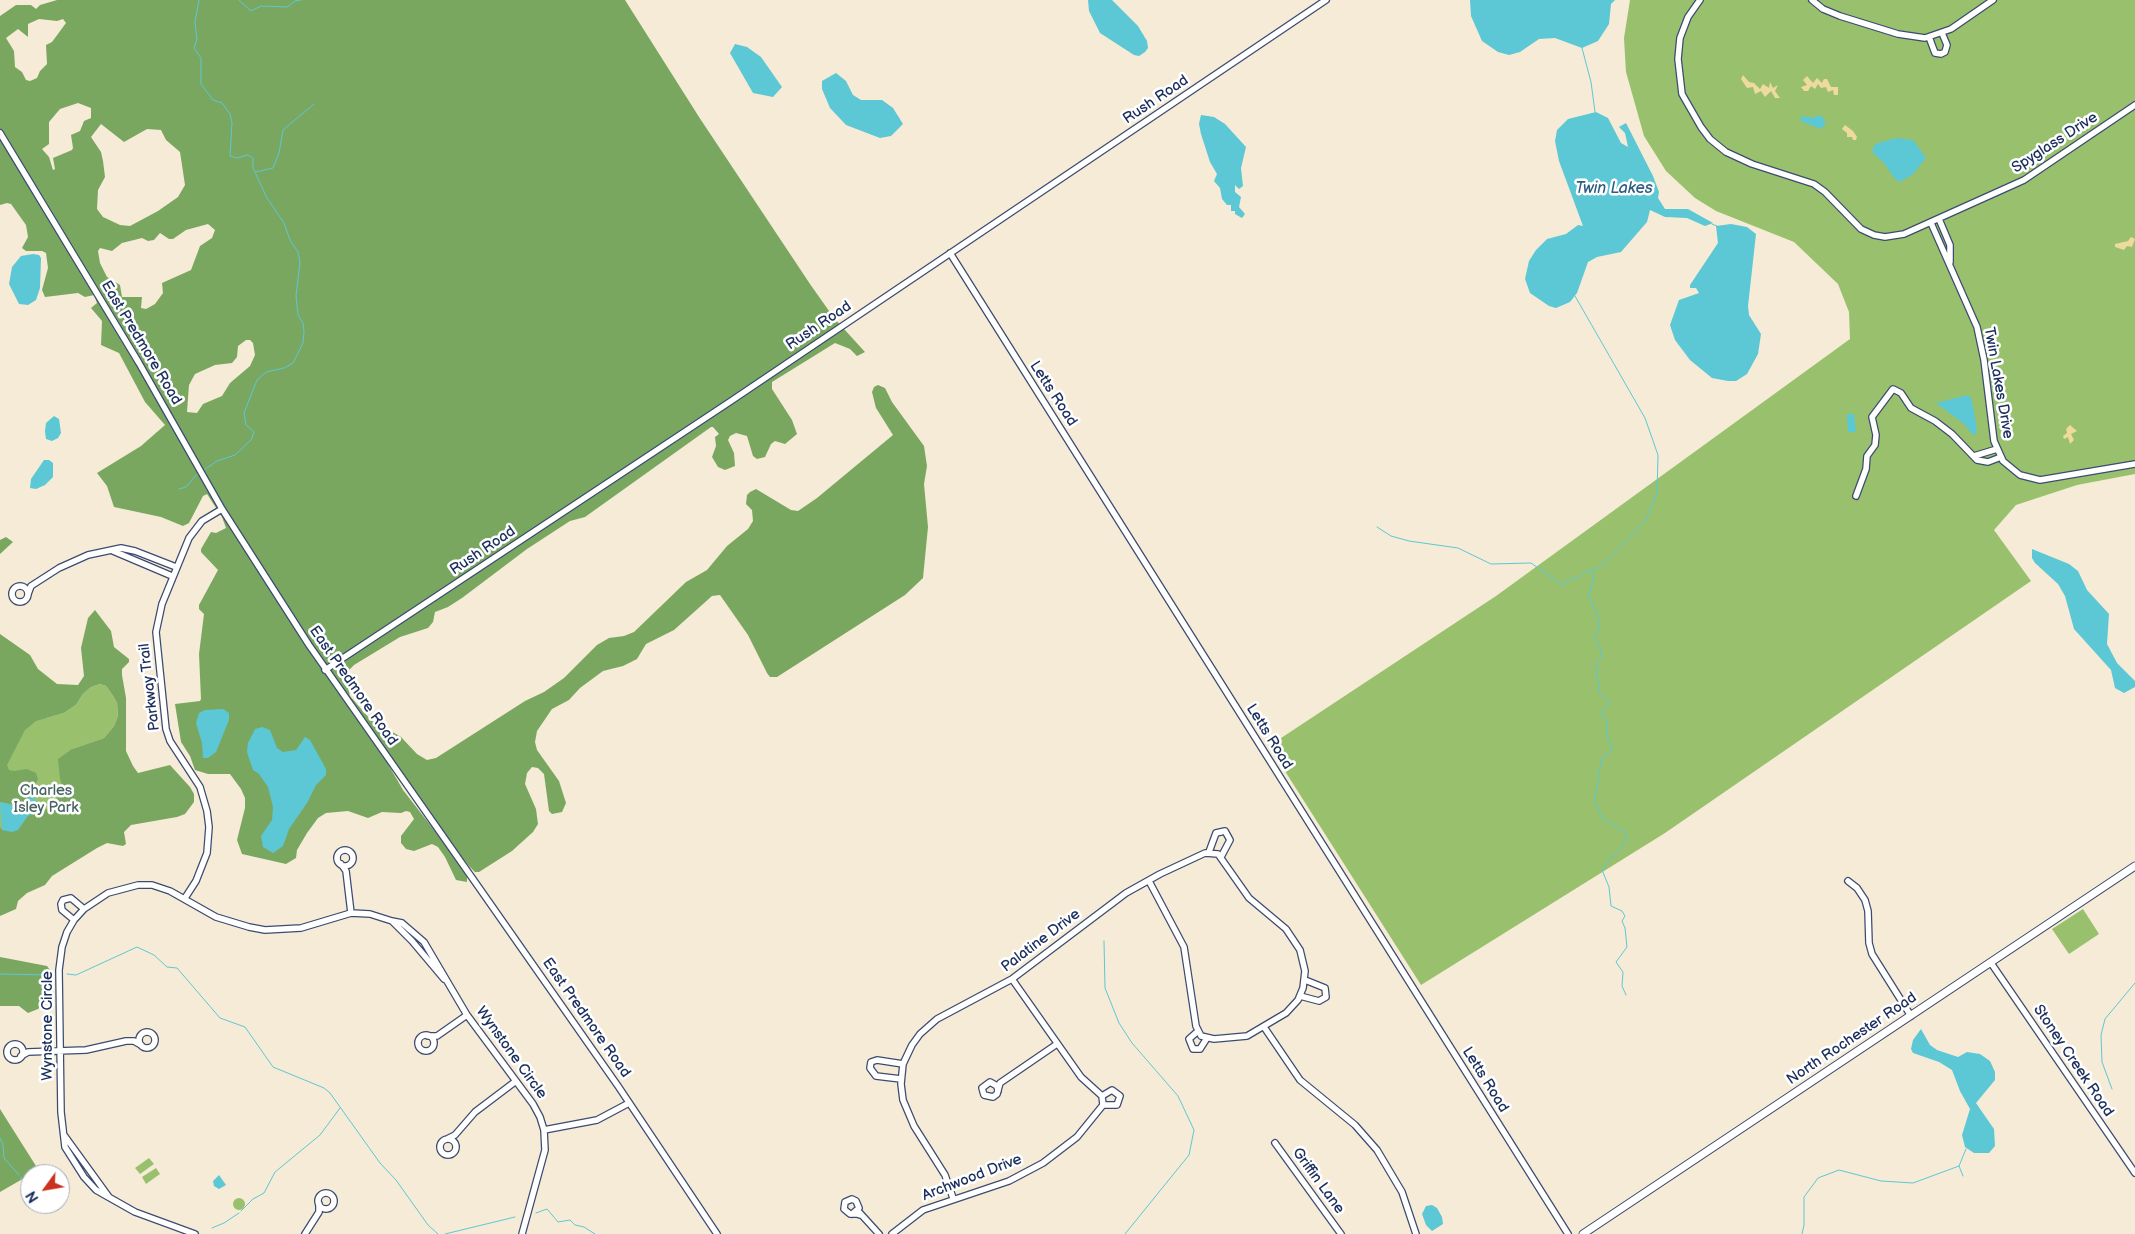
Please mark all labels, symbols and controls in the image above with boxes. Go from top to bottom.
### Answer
street label: Rush Road [1120,72,1192,128]
street label: Spyglass Drive [2009,109,2101,177]
water label: Twin Lakes [1575,179,1653,199]
street label: East Predmore Road [97,278,185,408]
street label: Rush Road [783,298,855,354]
street label: Twin Lakes Drive [1979,326,2017,440]
street label: Letts Road [1025,358,1081,430]
street label: Rush Road [447,523,519,579]
street label: East Predmore Road [305,623,401,749]
street label: Parkway Trail [136,642,164,732]
street label: Letts Road [1242,701,1296,773]
park label: Charles Isley Park [14,782,78,817]
street label: Palatine Drive [998,906,1084,976]
street label: East Predmore Road [538,955,634,1081]
street label: Wynstone Circle [39,971,57,1081]
street label: North Rochester Road [1784,989,1920,1089]
street label: Stoney Creek Road [2029,1002,2117,1120]
street label: Wynstone Circle [471,1003,551,1103]
street label: Letts Road [1458,1044,1512,1116]
street label: Griffin Lane [1288,1144,1348,1218]
street label: Archwood Drive [920,1151,1024,1205]
north arrow [20,1164,70,1214]
text: N [23,1188,43,1206]

